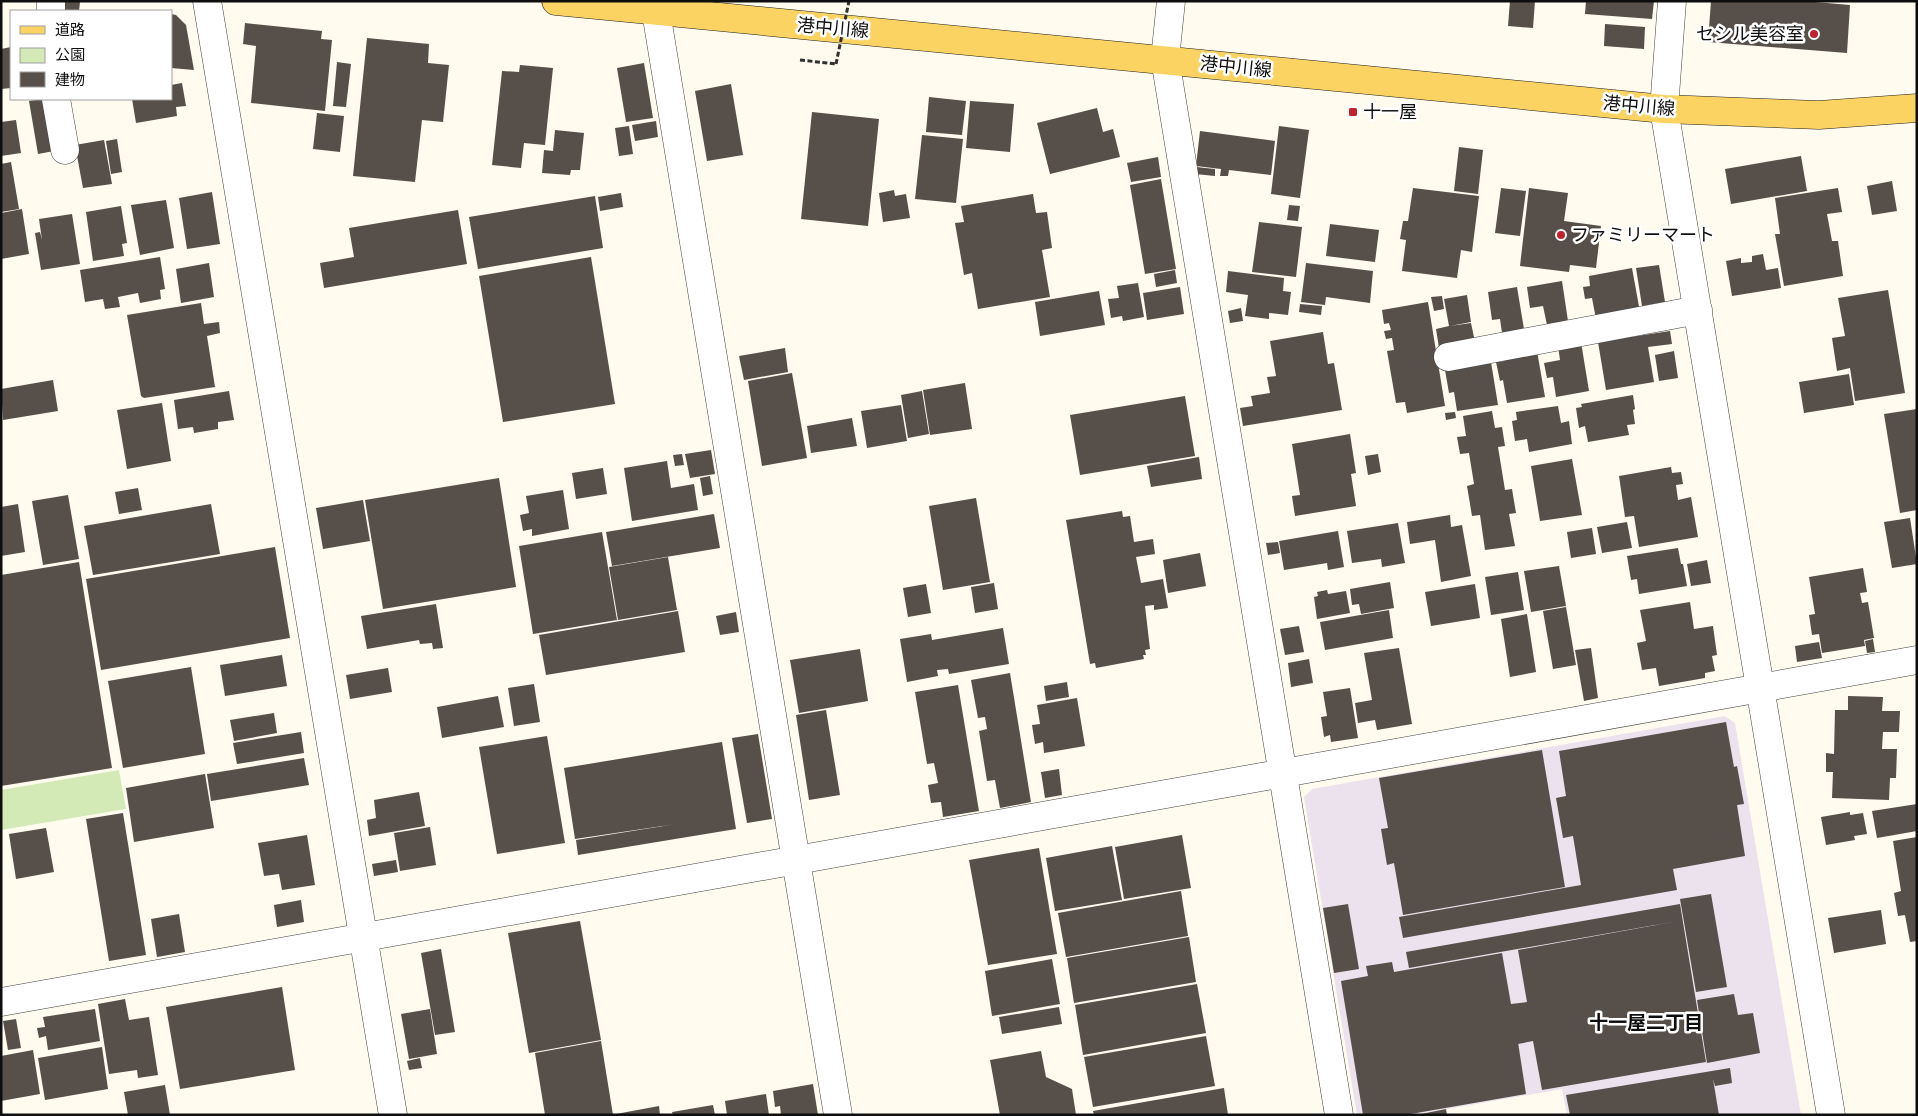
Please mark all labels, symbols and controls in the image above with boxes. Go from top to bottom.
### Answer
legend [10,10,172,100]
street label: 港中川線 [796,12,870,45]
text: 道路 [55,19,85,42]
place label: セシル美容室 [1696,21,1804,48]
marker: セシル美容室 [1808,28,1820,40]
text: 公園 [55,44,85,67]
street label: 港中川線 [1199,50,1273,85]
text: 建物 [55,69,85,92]
street label: 港中川線 [1602,90,1676,123]
place label: 十一屋 [1363,99,1417,126]
marker: 十一屋 [1347,106,1359,118]
place label: ファミリーマート [1571,222,1715,249]
marker: ファミリーマート [1555,229,1567,241]
district label: 十一屋二丁目 [1589,1009,1703,1038]

